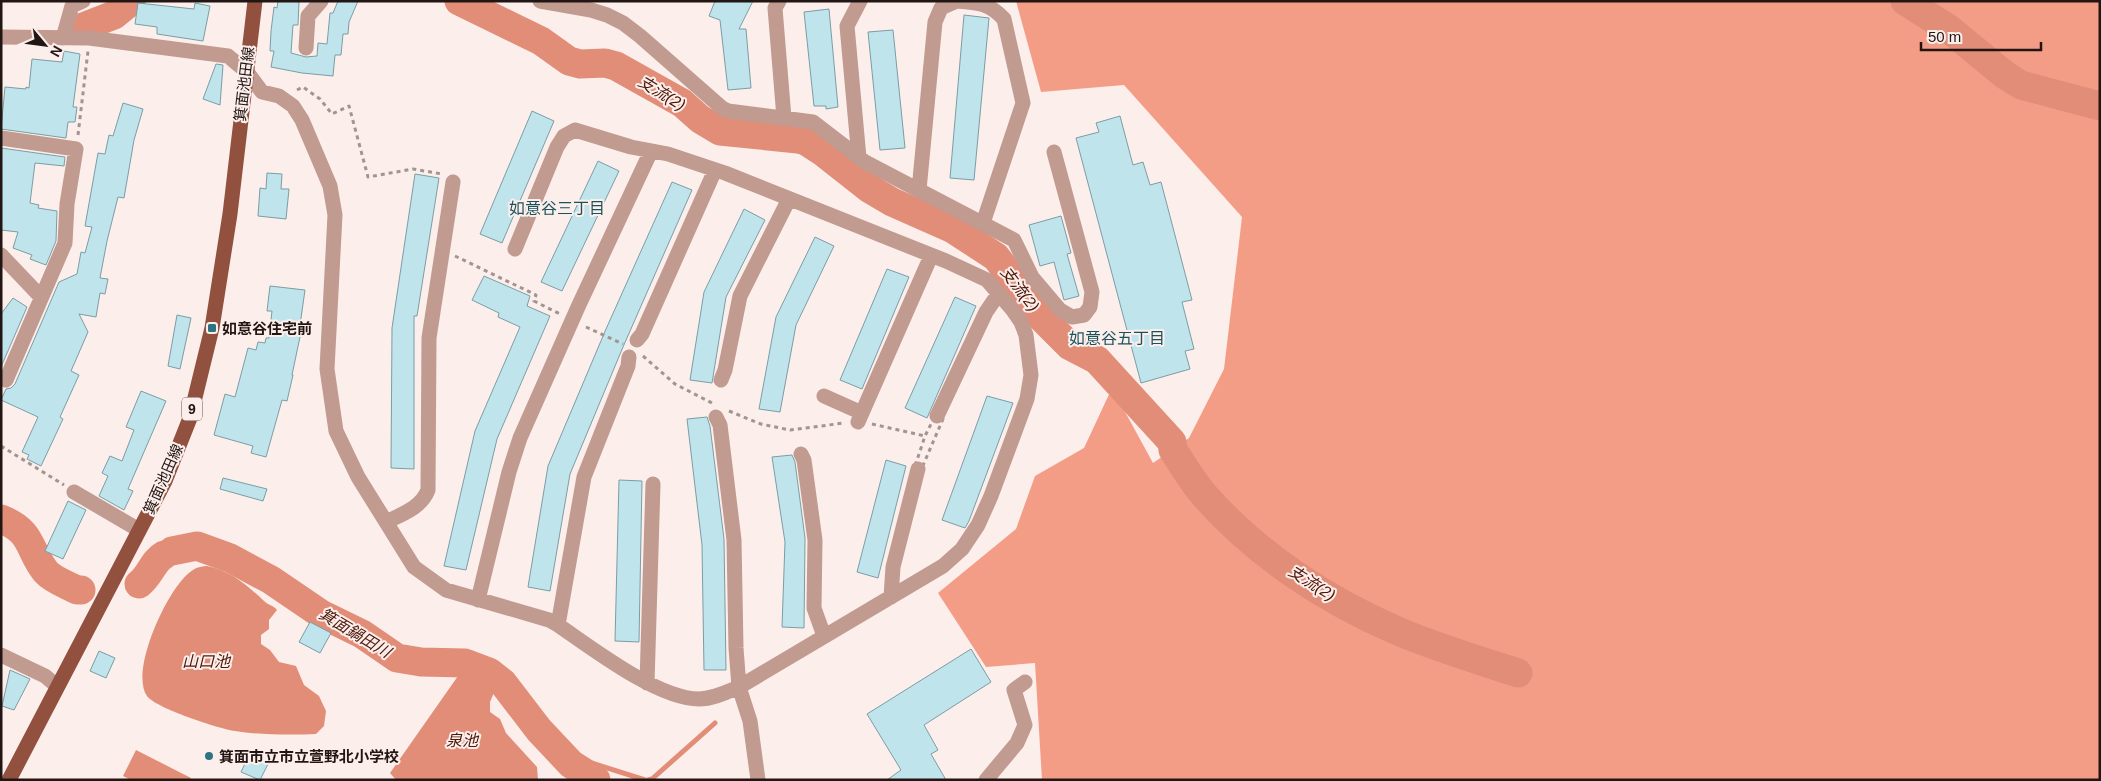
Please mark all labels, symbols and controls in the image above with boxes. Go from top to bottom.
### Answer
north arrow [20,20,70,70]
scale bar [1921,20,2041,52]
text: 50 m [1928,28,1961,45]
text: N [47,43,66,60]
street label: 箕面池田線 [231,46,257,122]
water label: 支流(2) [636,72,688,114]
district label: 如意谷三丁目 [509,200,605,217]
water label: 支流(2) [997,263,1043,315]
place label: 如意谷住宅前 [222,320,312,337]
marker: 如意谷住宅前 [206,322,218,334]
district label: 如意谷五丁目 [1069,330,1165,347]
road number: 9 [182,398,202,420]
street label: 箕面池田線 [140,441,186,517]
water label: 支流(2) [1286,562,1338,604]
water label: 箕面鍋田川 [316,605,395,662]
water label: 山口池 [182,653,232,670]
water label: 泉池 [446,732,480,749]
place label: 箕面市立市立萱野北小学校 [219,748,399,765]
marker: 箕面市立市立萱野北小学校 [203,750,215,762]

